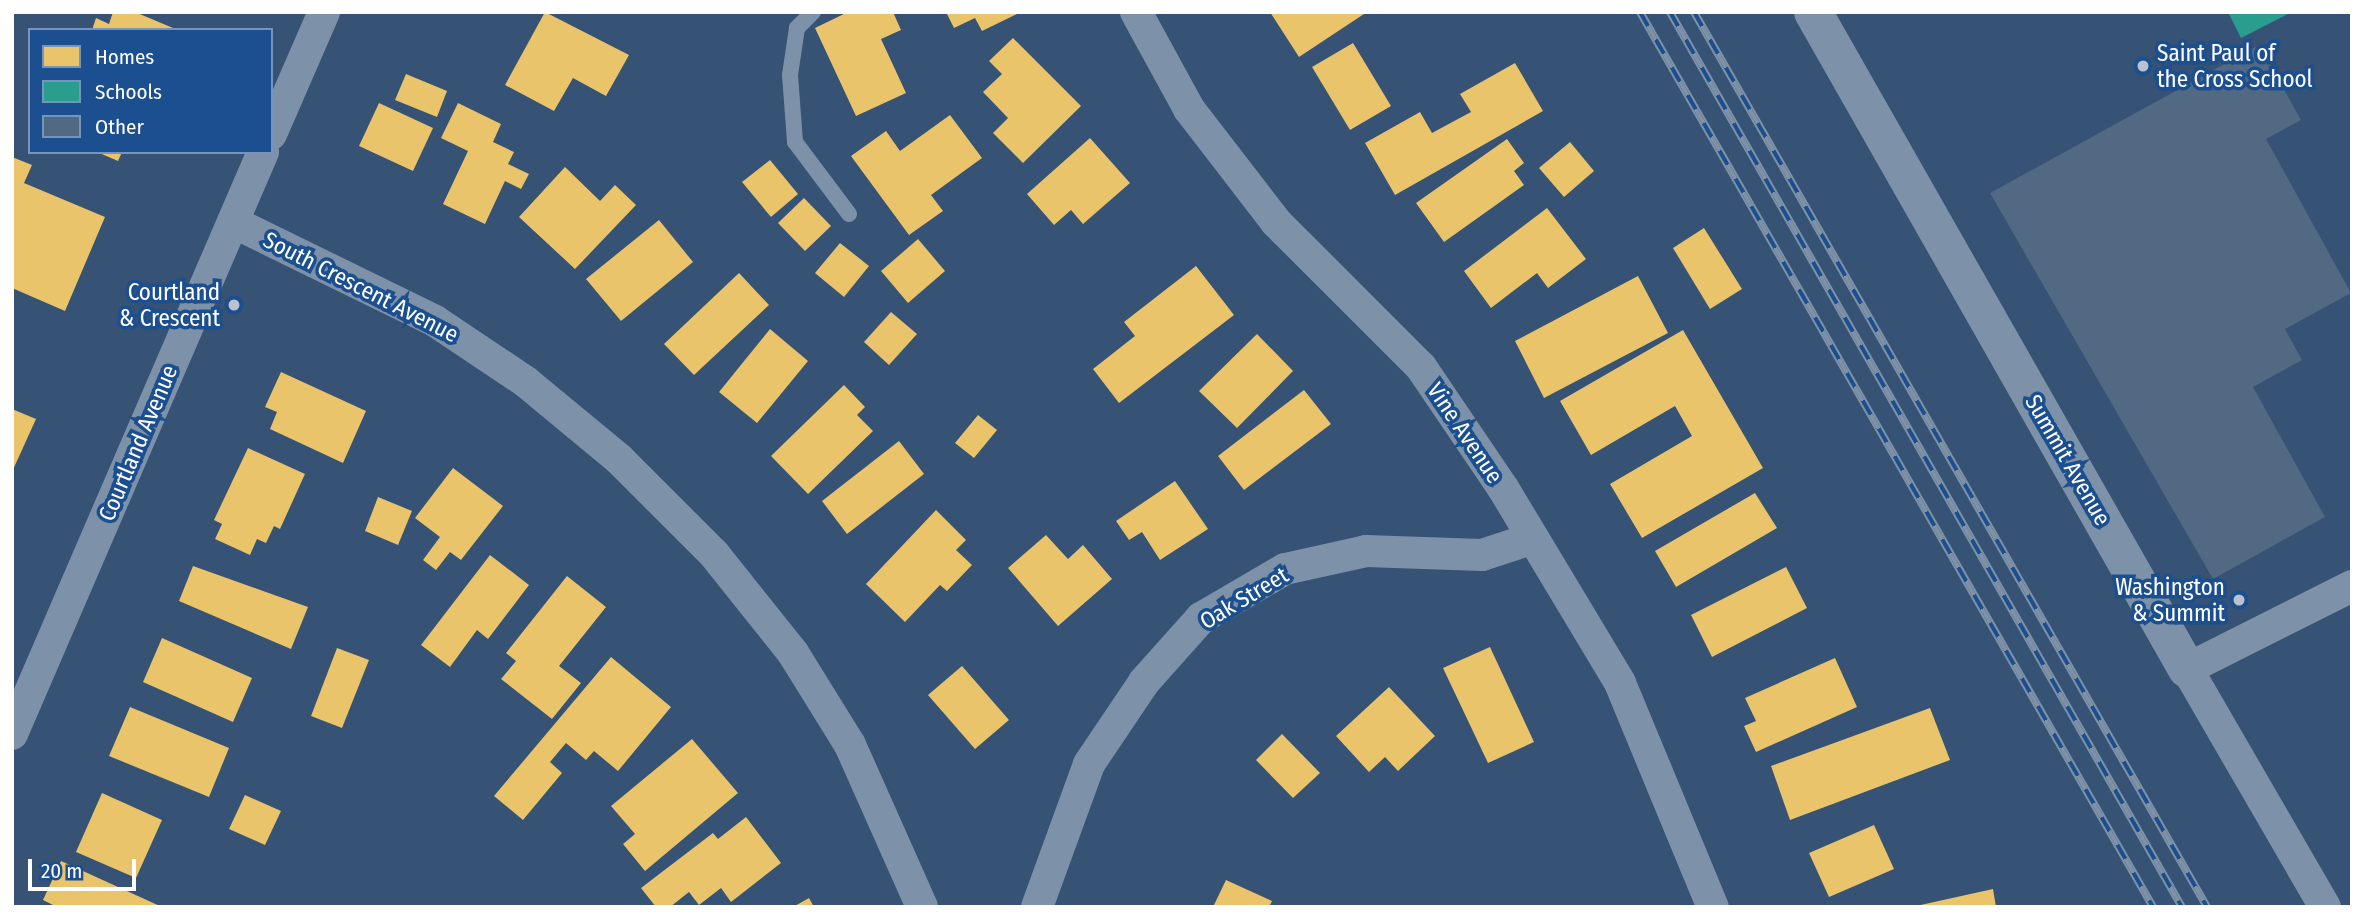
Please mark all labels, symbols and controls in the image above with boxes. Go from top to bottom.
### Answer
legend [28,28,273,154]
place label: Saint Paul of the Cross School [2157,39,2313,93]
text: Homes [95,44,154,70]
marker: Saint Paul of the Cross School [2135,58,2151,74]
text: Schools [95,79,162,105]
text: Other [95,114,144,140]
street label: South Crescent Avenue [259,226,463,348]
place label: Courtland & Crescent [119,278,220,332]
marker: Courtland & Crescent [226,297,242,313]
street label: Courtland Avenue [93,361,183,525]
street label: Vine Avenue [1421,377,1509,489]
street label: Summit Avenue [2019,390,2117,530]
street label: Oak Street [1195,561,1293,635]
place label: Washington & Summit [2115,573,2225,627]
marker: Washington & Summit [2231,592,2247,608]
scale bar [32,846,140,890]
text: 20 m [41,858,82,884]

